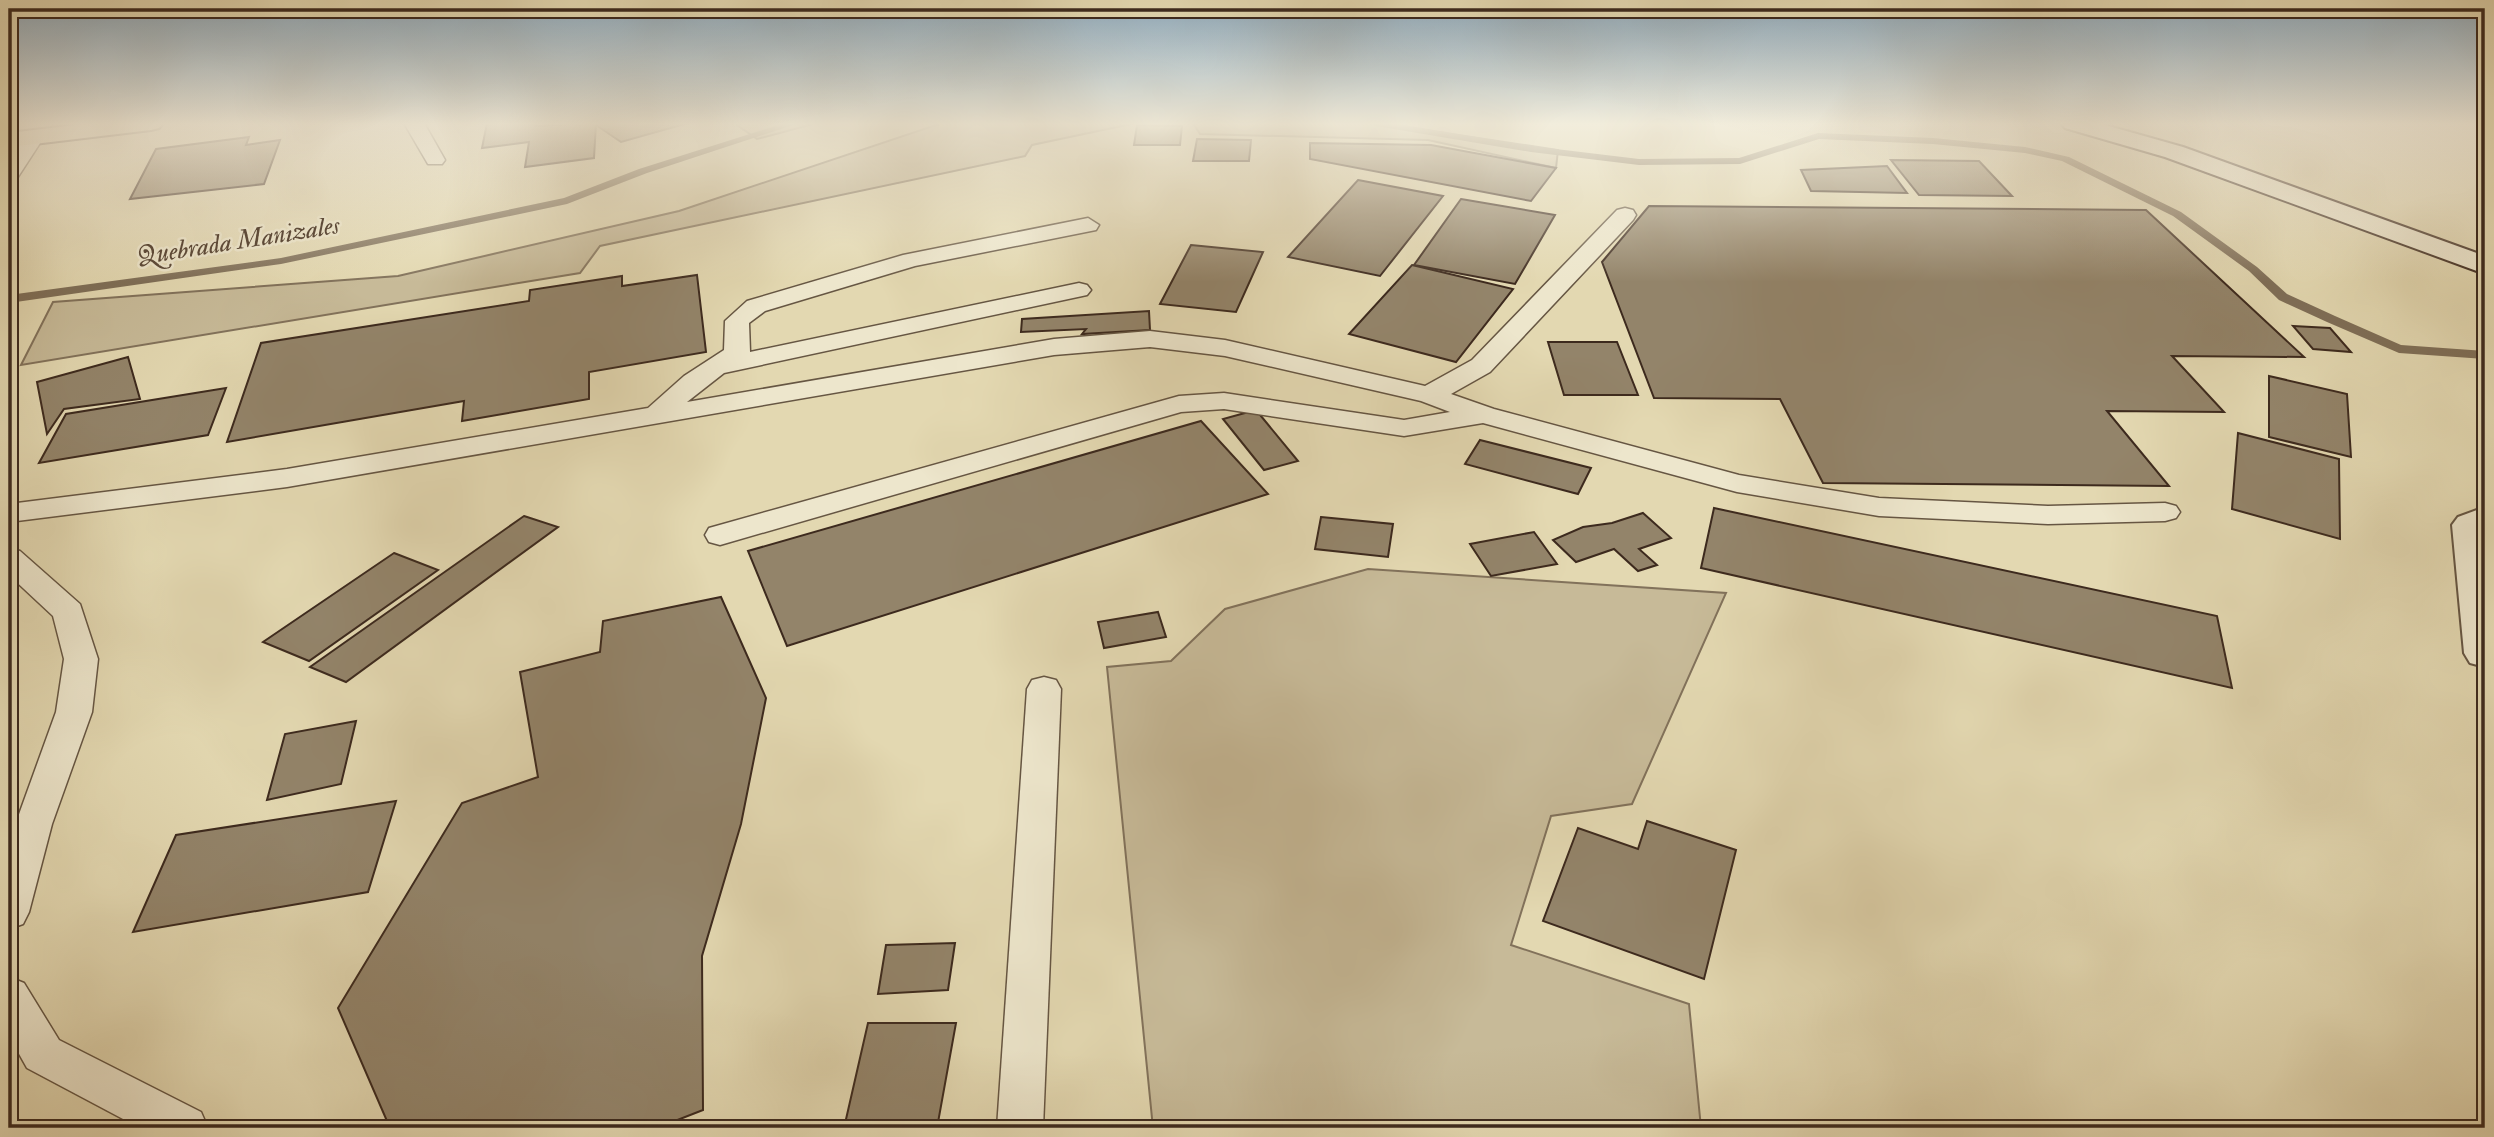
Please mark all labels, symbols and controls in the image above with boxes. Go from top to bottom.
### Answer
water label: Quebrada Manizales [134,209,343,274]

